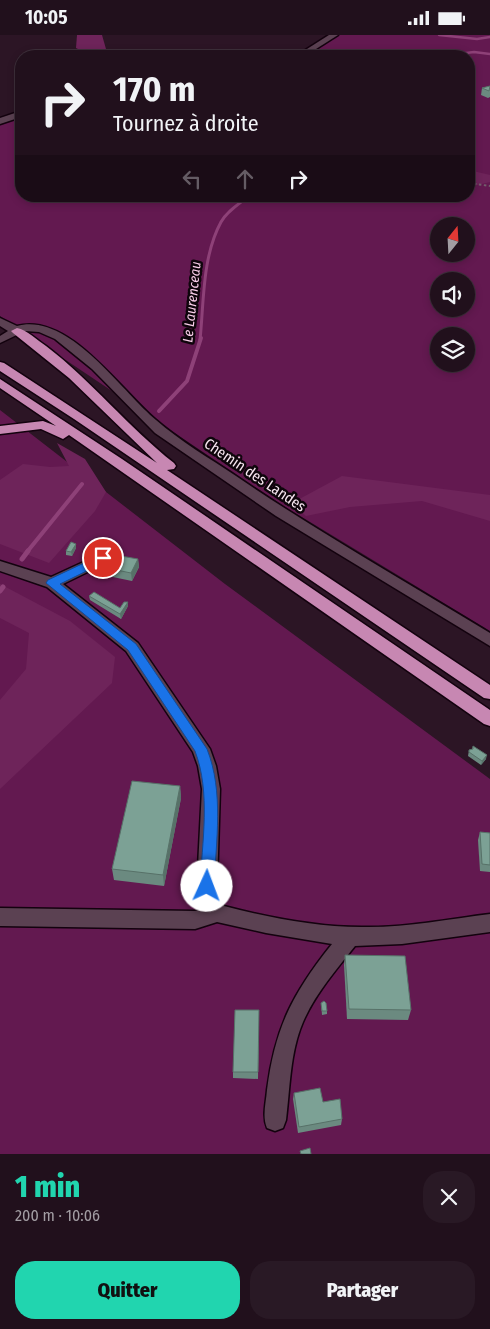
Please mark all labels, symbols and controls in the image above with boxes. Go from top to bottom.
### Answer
text: 10:05 [25,6,67,29]
text: 170 m [113,68,196,110]
icon: right [30,70,95,135]
text: Tournez à droite [113,110,259,137]
icon: left [178,165,206,193]
icon: ahead [231,165,259,193]
icon: right [284,165,312,193]
north arrow [430,217,475,263]
map controls [430,217,475,372]
water label: Le Laurenceau [179,261,205,343]
button: sound [430,272,475,317]
button: layers [430,327,475,372]
street label: Chemin des Landes [201,434,309,516]
pin [82,537,124,579]
icon: arrive [89,544,117,572]
position arrow [180,859,232,911]
text: 1 min [15,1169,80,1205]
button: close [423,1171,475,1223]
text: 200 m · 10:06 [15,1206,100,1225]
button: Quitter [15,1261,240,1319]
button: Partager [250,1261,475,1319]

